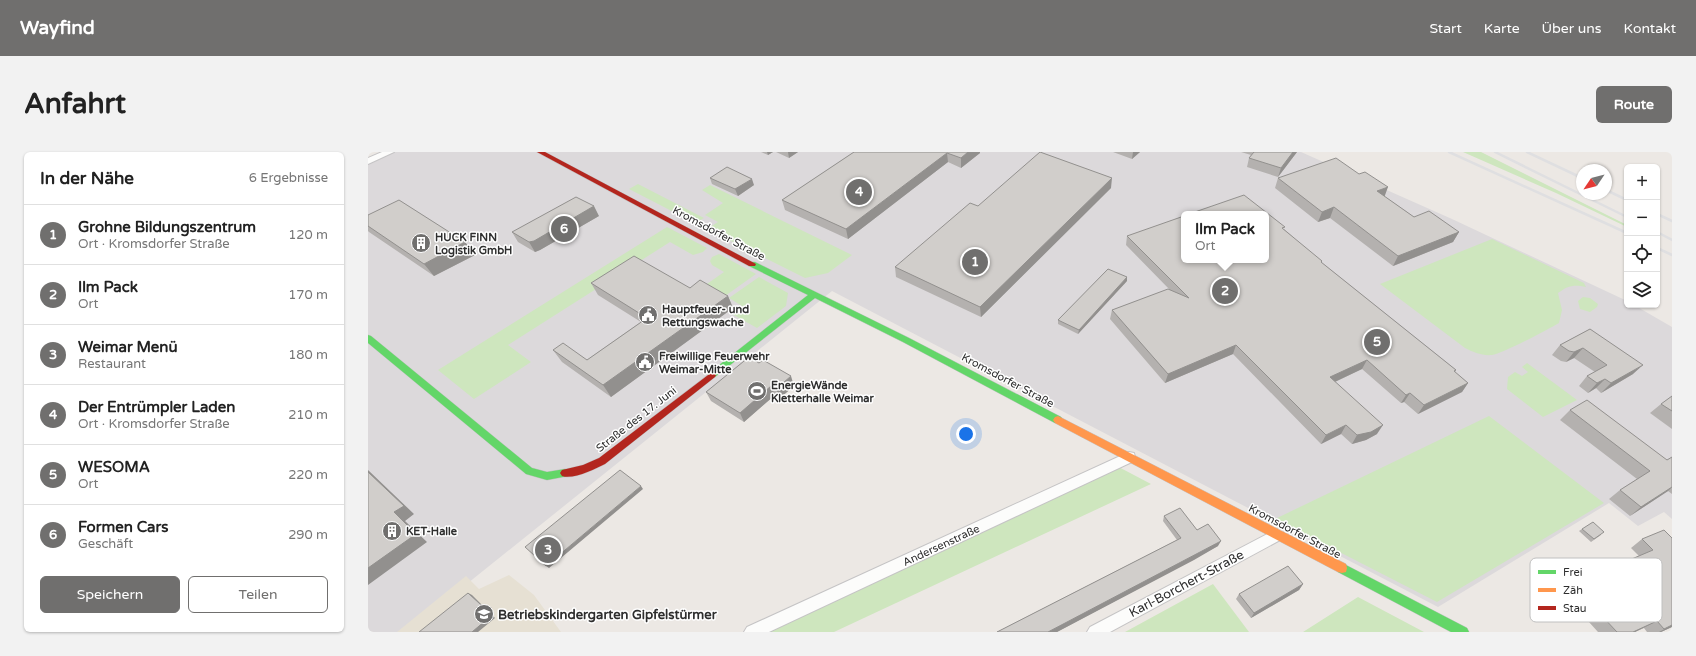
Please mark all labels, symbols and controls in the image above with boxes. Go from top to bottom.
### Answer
text: Wayfind [20,17,95,39]
text: Start [1430,20,1462,37]
text: Karte [1484,20,1520,37]
text: Über uns [1542,20,1602,37]
text: Kontakt [1624,20,1676,37]
button: Route [1596,86,1672,123]
text: Anfahrt [24,87,126,121]
north arrow [1576,164,1612,200]
map controls [1624,164,1660,308]
button: + [1624,164,1660,200]
text: In der Nähe [40,168,134,189]
text: 6 Ergebnisse [249,170,328,186]
pin: 4 [846,177,872,207]
button: − [1624,200,1660,236]
street label: Kromsdorfer Straße [670,204,767,263]
popup [1181,211,1269,263]
pin: 6 [551,214,577,244]
text: Grohne Bildungszentrum [78,218,256,236]
text: Ilm Pack [1195,220,1255,238]
text: 1 [49,227,57,243]
text: 120 m [288,227,328,243]
place label: HUCK FINN Logistik GmbH [435,231,512,258]
building icon: HUCK FINN Logistik GmbH [410,232,432,254]
text: Ort · Kromsdorfer Straße [78,236,230,252]
button: locate [1624,236,1660,272]
text: Ort [1195,238,1215,254]
pin: 1 [962,247,988,277]
button: layers [1624,272,1660,308]
pin: 2 [1212,276,1238,306]
text: Ilm Pack [78,278,138,296]
text: 2 [49,287,57,303]
text: 170 m [288,287,328,303]
text: Ort [78,296,98,312]
place label: Hauptfeuer- und Rettungswache [662,303,749,330]
public building icon: Hauptfeuer- und Rettungswache [637,304,659,326]
pin: 5 [1364,327,1390,357]
text: Weimar Menü [78,338,178,356]
text: 3 [49,347,57,363]
text: 180 m [288,347,328,363]
place label: Freiwillige Feuerwehr Weimar-Mitte [659,350,770,376]
public building icon: Freiwillige Feuerwehr Weimar-Mitte [634,351,656,373]
street label: Kromsdorfer Straße [959,351,1056,410]
text: Restaurant [78,356,146,372]
place label: EnergieWände Kletterhalle Weimar [771,379,874,405]
sports icon: EnergieWände Kletterhalle Weimar [746,380,768,402]
street label: Straße des 17. Juni [594,384,679,455]
text: Der Entrümpler Laden [78,398,235,416]
text: 4 [49,407,57,423]
text: 210 m [288,407,328,423]
text: Ort · Kromsdorfer Straße [78,416,230,432]
your location [956,424,976,444]
text: WESOMA [78,458,150,476]
text: 5 [49,467,57,483]
text: 220 m [288,467,328,483]
text: Ort [78,476,98,492]
street label: Kromsdorfer Straße [1246,502,1343,561]
text: Formen Cars [78,518,168,536]
building icon: KET-Halle [381,520,403,542]
street label: Andersenstraße [901,522,982,569]
place label: KET-Halle [406,525,458,538]
text: 6 [49,527,57,543]
text: 290 m [288,527,328,543]
pin: 3 [535,535,561,565]
text: Geschäft [78,536,133,552]
street label: Karl-Borchert-Straße [1126,547,1247,621]
legend [1530,558,1662,622]
text: Frei [1563,566,1582,579]
button: Speichern [40,576,180,613]
button: Teilen [188,576,328,613]
text: Zäh [1563,584,1583,597]
text: Stau [1563,602,1587,615]
school or university icon: Betriebskindergarten Gipfelstürmer [473,603,495,625]
place label: Betriebskindergarten Gipfelstürmer [498,607,718,623]

